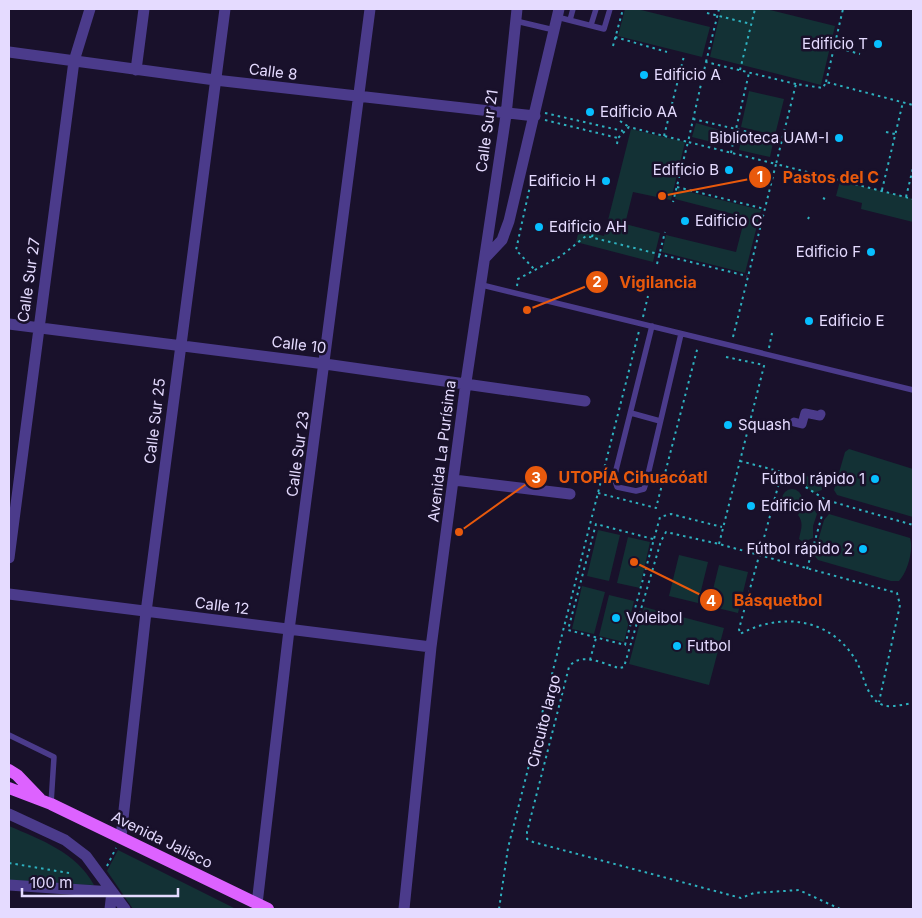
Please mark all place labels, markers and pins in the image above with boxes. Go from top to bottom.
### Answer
place label: Edificio T [802,34,868,53]
marker: Edificio T [872,38,884,50]
place label: Edificio A [654,65,721,84]
marker: Edificio A [638,69,650,81]
place label: Edificio AA [600,102,677,121]
marker: Edificio AA [584,106,596,118]
place label: Biblioteca UAM-I [710,128,829,147]
marker: Biblioteca UAM-I [833,132,845,144]
place label: Edificio B [653,160,719,179]
callout: Pastos del C [747,162,889,193]
marker: Edificio B [723,164,735,176]
place label: Edificio H [528,171,596,190]
marker: Edificio H [600,175,612,187]
place label: Edificio C [695,211,762,230]
marker: Edificio C [679,215,691,227]
place label: Edificio AH [549,217,627,236]
marker: Edificio AH [533,221,545,233]
place label: Edificio F [796,242,861,261]
marker: Edificio F [865,246,877,258]
callout: Vigilancia [584,267,706,298]
place label: Edificio E [819,311,884,330]
marker: Edificio E [803,315,815,327]
place label: Squash [738,415,791,434]
marker: Squash [722,419,734,431]
callout: UTOPÍA Cihuacóatl [524,462,718,493]
place label: Fútbol rápido 1 [761,469,865,488]
marker: Fútbol rápido 1 [869,473,881,485]
place label: Edificio M [761,496,831,515]
marker: Edificio M [745,500,757,512]
place label: Fútbol rápido 2 [746,539,853,558]
marker: Fútbol rápido 2 [857,543,869,555]
callout: Básquetbol [698,585,832,616]
place label: Voleibol [626,608,682,627]
marker: Voleibol [610,612,622,624]
place label: Futbol [687,636,731,655]
marker: Futbol [671,640,683,652]

